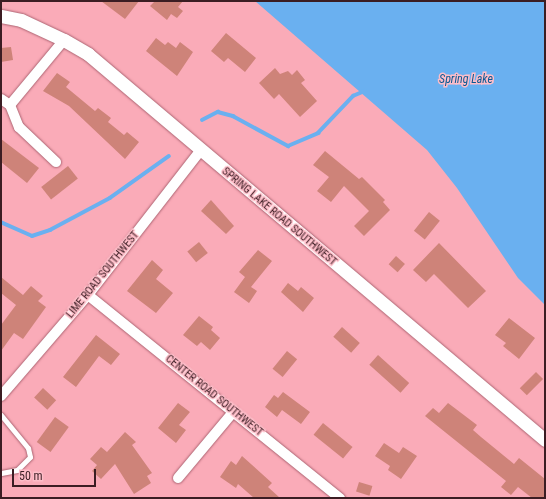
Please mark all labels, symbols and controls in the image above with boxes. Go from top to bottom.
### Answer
water label: Spring Lake [439,73,493,87]
street label: SPRING LAKE ROAD SOUTHWEST [219,165,339,269]
street label: LIME ROAD SOUTHWEST [64,229,142,321]
street label: CENTER ROAD SOUTHWEST [163,353,265,439]
scale bar [14,461,98,487]
text: 50 m [19,469,43,483]

